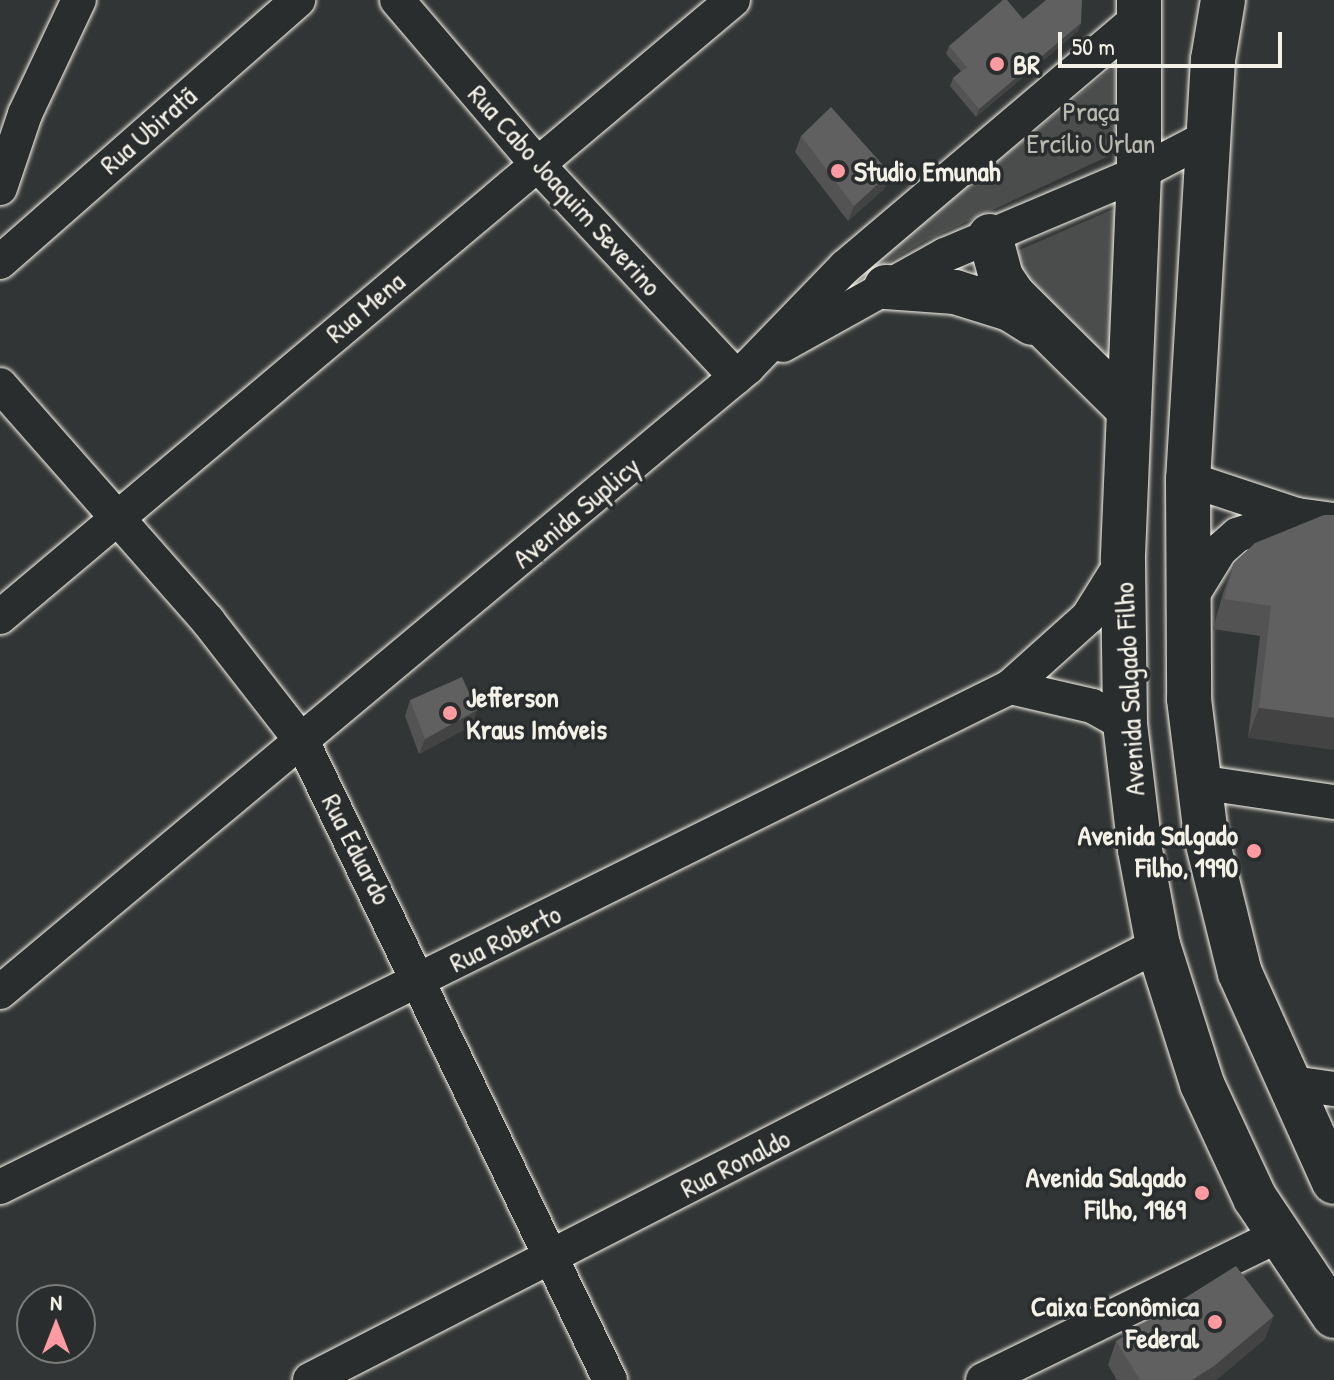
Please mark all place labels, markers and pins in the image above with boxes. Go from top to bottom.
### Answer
place label: BR [1013,47,1040,81]
marker: BR [988,55,1006,73]
place label: Studio Emunah [854,154,1001,188]
marker: Studio Emunah [829,162,847,180]
place label: Jefferson Kraus Imóveis [466,680,607,746]
marker: Jefferson Kraus Imóveis [441,704,459,722]
place label: Avenida Salgado Filho, 1990 [1078,818,1238,884]
marker: Avenida Salgado Filho, 1990 [1245,842,1263,860]
place label: Avenida Salgado Filho, 1969 [1026,1160,1186,1226]
marker: Avenida Salgado Filho, 1969 [1193,1184,1211,1202]
place label: Caixa Econômica Federal [1031,1289,1199,1355]
marker: Caixa Econômica Federal [1206,1313,1224,1331]

